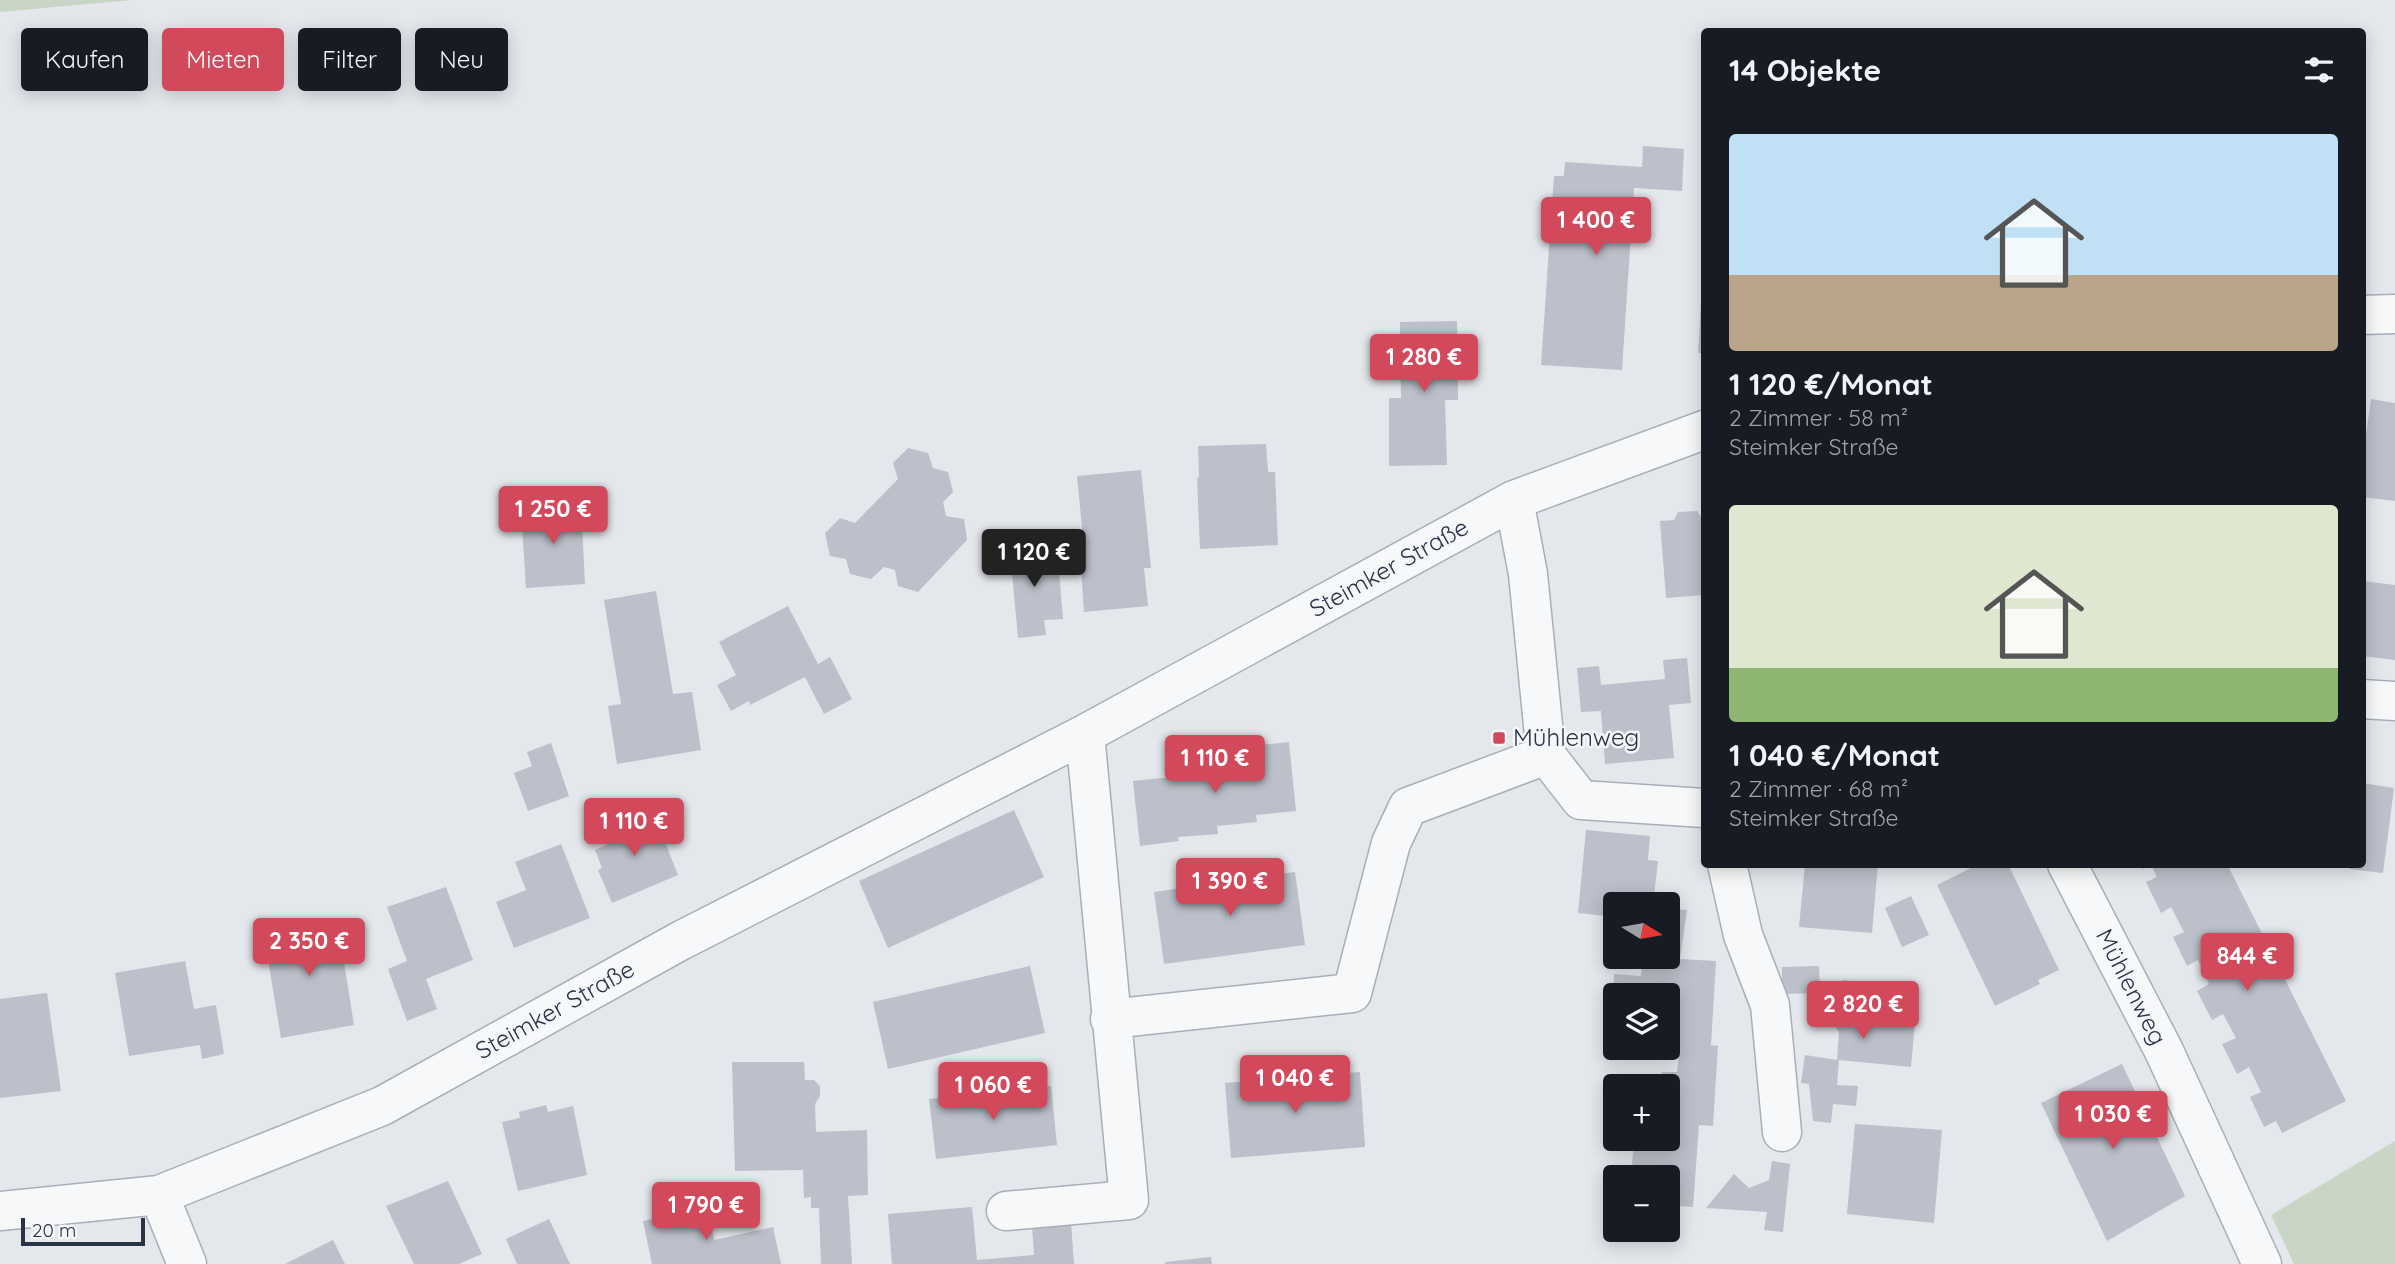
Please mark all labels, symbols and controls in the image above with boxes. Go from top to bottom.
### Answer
chip: Kaufen [21,28,148,91]
chip: Mieten [162,28,284,91]
chip: Filter [298,28,401,91]
chip: Neu [415,28,508,91]
text: 14 Objekte [1729,51,1881,89]
icon: filters [2300,51,2338,89]
icon: home [1971,180,2097,306]
pin: 1 400 € [1531,198,1661,257]
text: 1 400 € [1557,205,1635,234]
pin: 1 280 € [1359,334,1489,394]
text: 1 280 € [1386,342,1462,371]
text: 1 120 €/Monat [1729,365,1933,403]
text: 2 Zimmer · 58 m² [1729,403,1908,432]
text: Steimker Straße [1729,432,1899,461]
pin: 1 250 € [488,486,618,546]
text: 1 250 € [515,494,591,523]
street label: Steimker Straße [1304,511,1473,623]
pin: 1 120 € [969,530,1099,589]
text: 1 120 € [998,537,1070,566]
icon: home [1971,551,2097,677]
place label: Mühlenweg [1513,722,1639,752]
marker: Mühlenweg [1491,730,1507,746]
pin: 1 110 € [1150,736,1280,795]
text: 1 040 €/Monat [1729,736,1940,774]
text: 1 110 € [1181,743,1249,772]
text: 2 Zimmer · 68 m² [1729,774,1908,803]
pin: 1 110 € [569,798,699,858]
text: Steimker Straße [1729,803,1899,832]
text: 1 110 € [600,806,668,835]
pin: 1 390 € [1165,858,1295,918]
text: 1 390 € [1192,866,1268,895]
north arrow [1603,892,1680,970]
map controls [1603,892,1680,1242]
pin: 2 350 € [244,918,374,978]
street label: Mühlenweg [2090,923,2174,1050]
text: 2 350 € [269,926,349,955]
pin: 844 € [2198,934,2296,993]
text: 844 € [2217,941,2277,970]
street label: Steimker Straße [470,953,639,1065]
pin: 2 820 € [1798,982,1928,1041]
button: layers [1603,983,1680,1060]
text: 2 820 € [1823,989,1903,1018]
pin: 1 040 € [1230,1056,1360,1115]
pin: 1 060 € [928,1062,1058,1122]
text: 1 040 € [1256,1063,1334,1092]
text: 1 060 € [954,1070,1032,1099]
button: + [1603,1074,1680,1151]
pin: 1 030 € [2048,1092,2178,1151]
text: 1 030 € [2075,1099,2151,1128]
button: − [1603,1165,1680,1242]
pin: 1 790 € [641,1182,771,1242]
text: 1 790 € [668,1190,744,1219]
scale bar [21,1215,145,1247]
text: 20 m [32,1218,76,1242]

